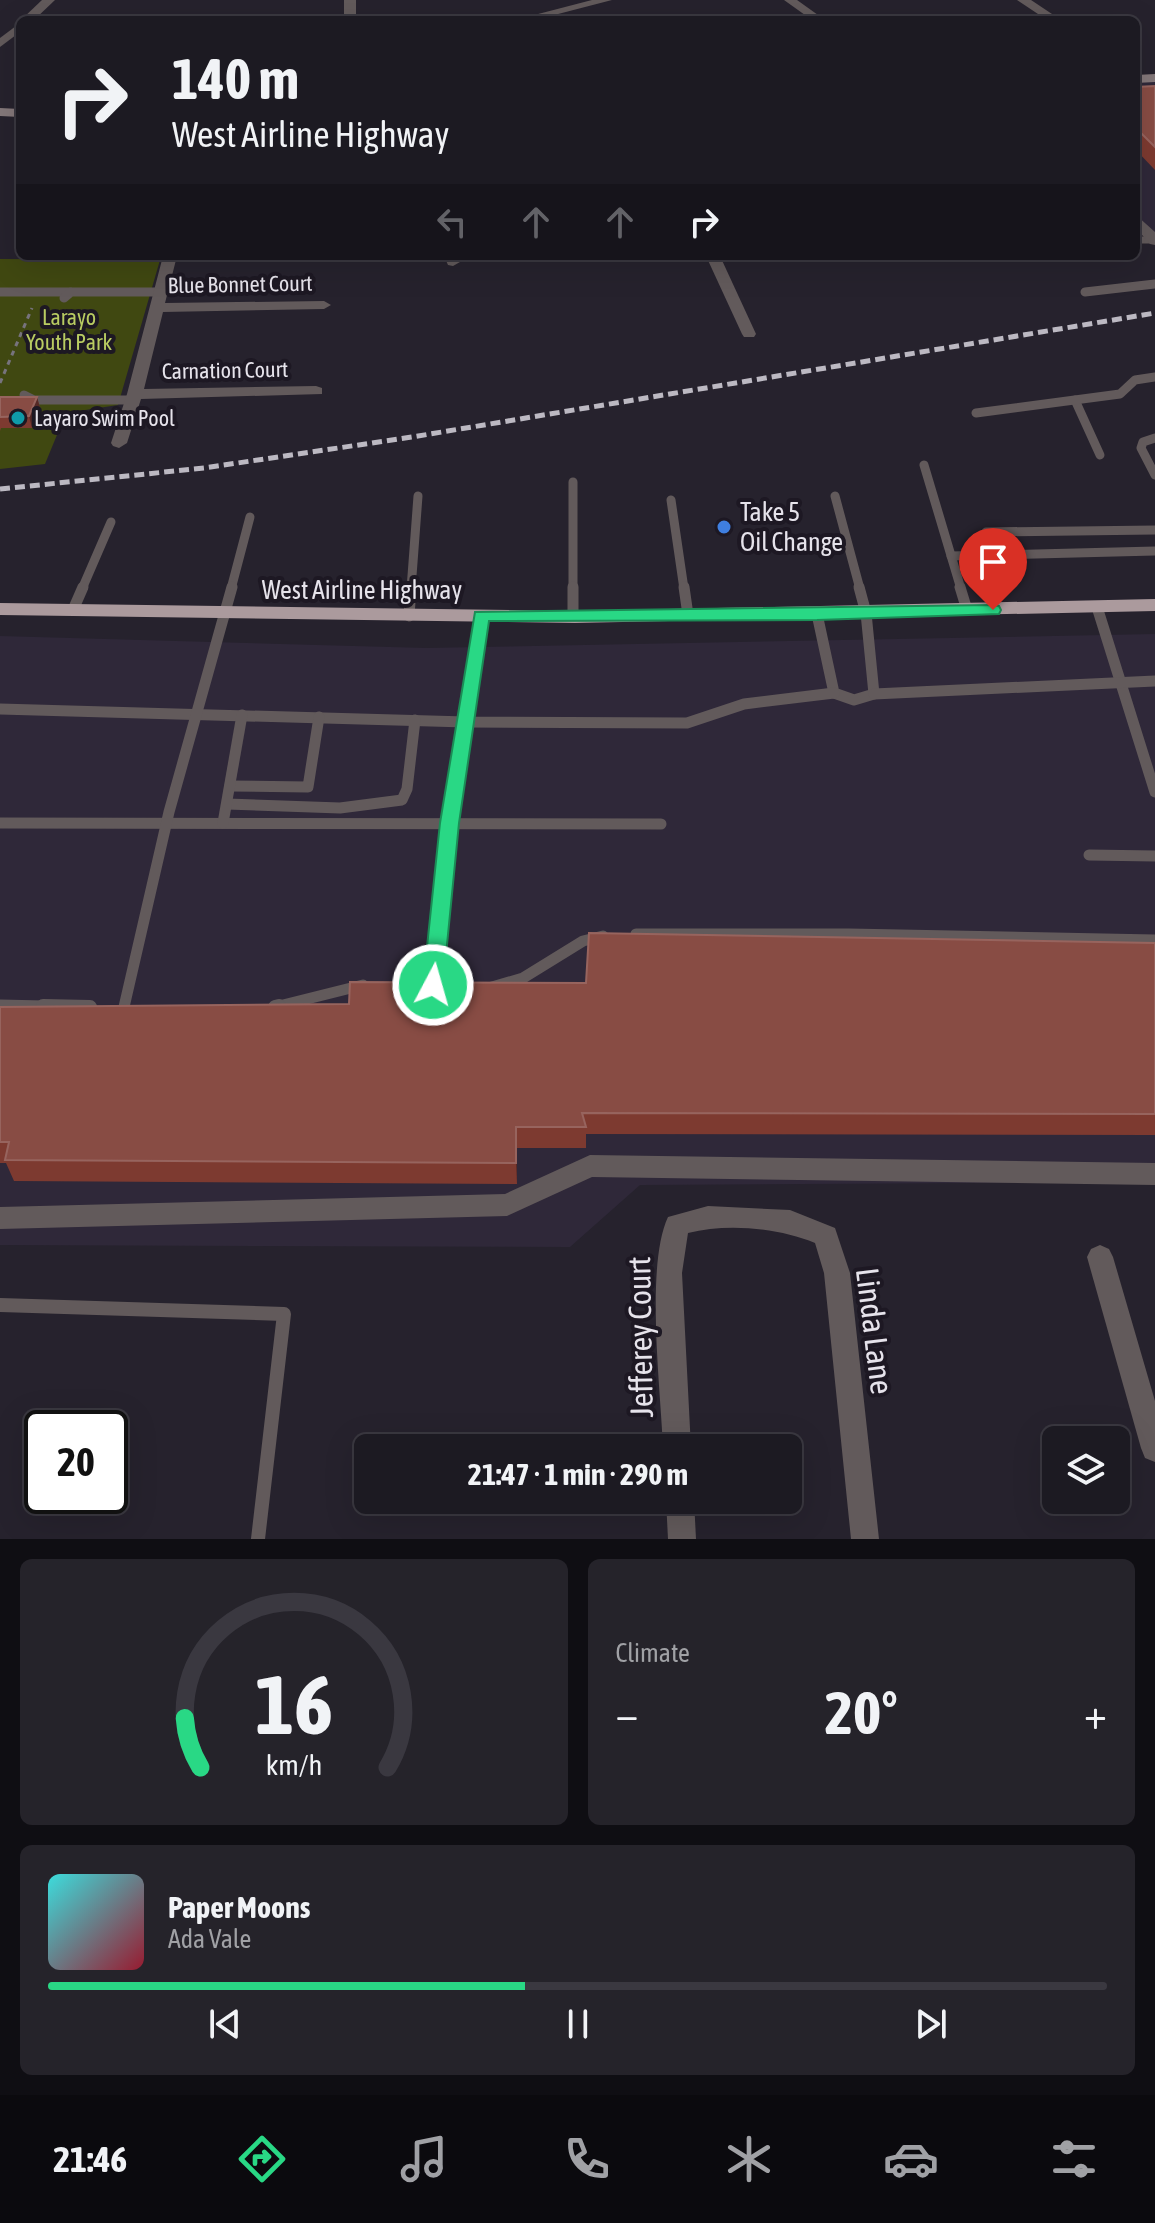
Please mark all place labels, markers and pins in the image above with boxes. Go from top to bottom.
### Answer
place label: Layaro Swim Pool [34,405,175,431]
marker: Layaro Swim Pool [9,409,27,427]
place label: Take 5 Oil Change [740,497,843,557]
marker: Take 5 Oil Change [715,518,733,536]
pin [959,528,1027,610]

